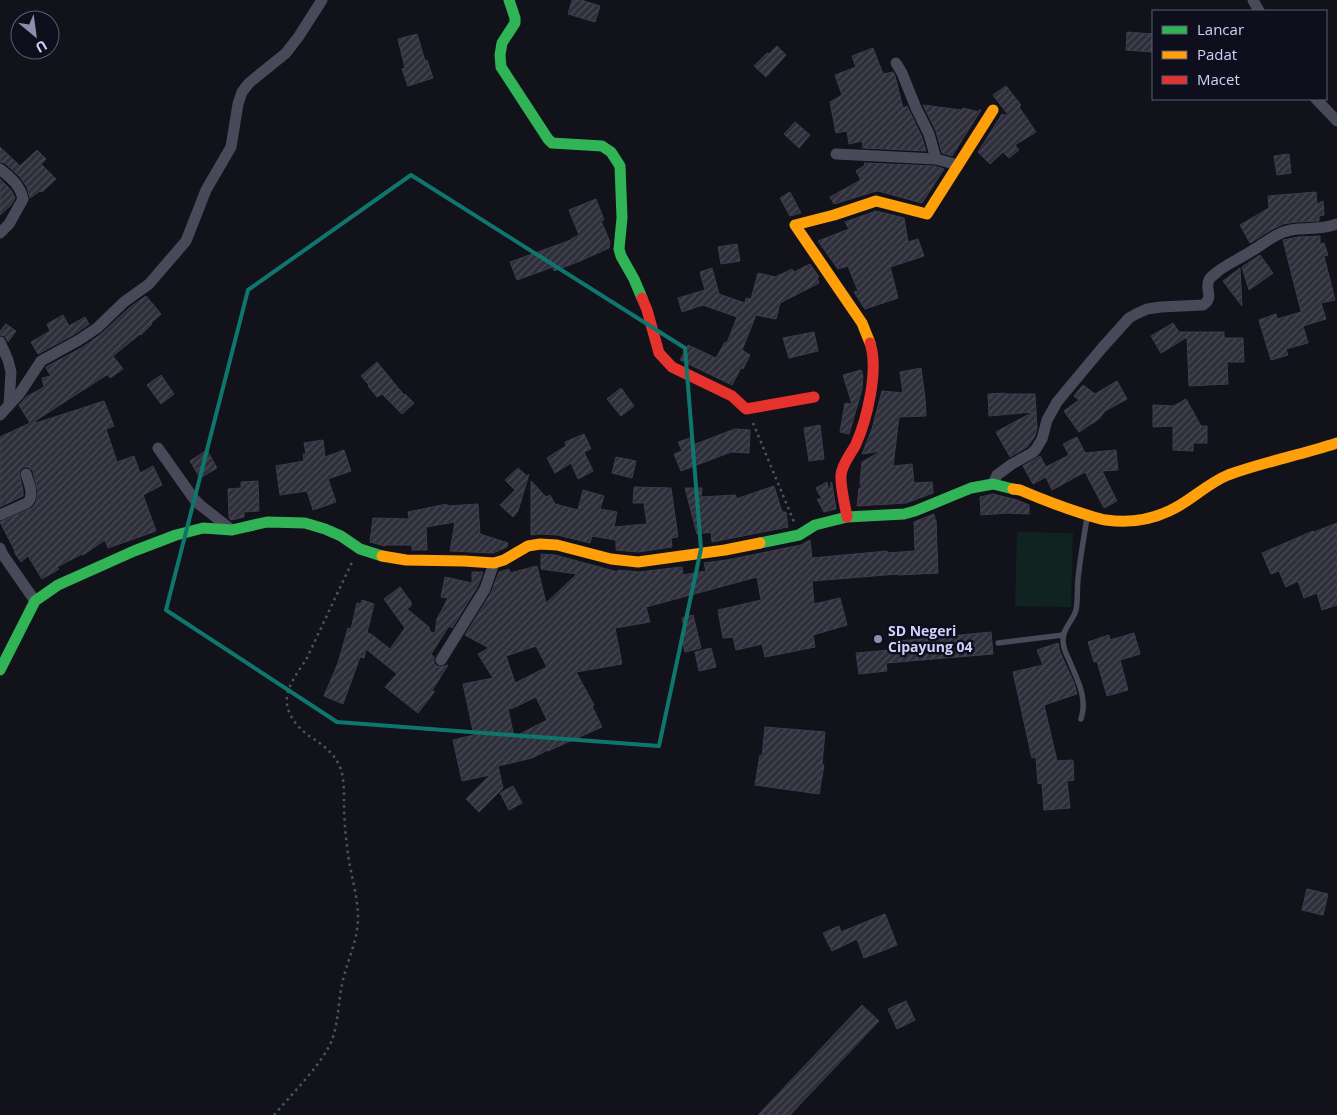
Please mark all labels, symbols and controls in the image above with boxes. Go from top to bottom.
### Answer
north arrow [10,10,60,60]
legend [1152,10,1327,100]
text: Lancar [1197,19,1244,39]
text: U [32,36,51,58]
text: Padat [1197,44,1237,64]
text: Macet [1197,69,1240,89]
place label: SD Negeri Cipayung 04 [888,621,972,656]
marker: SD Negeri Cipayung 04 [872,633,884,645]

